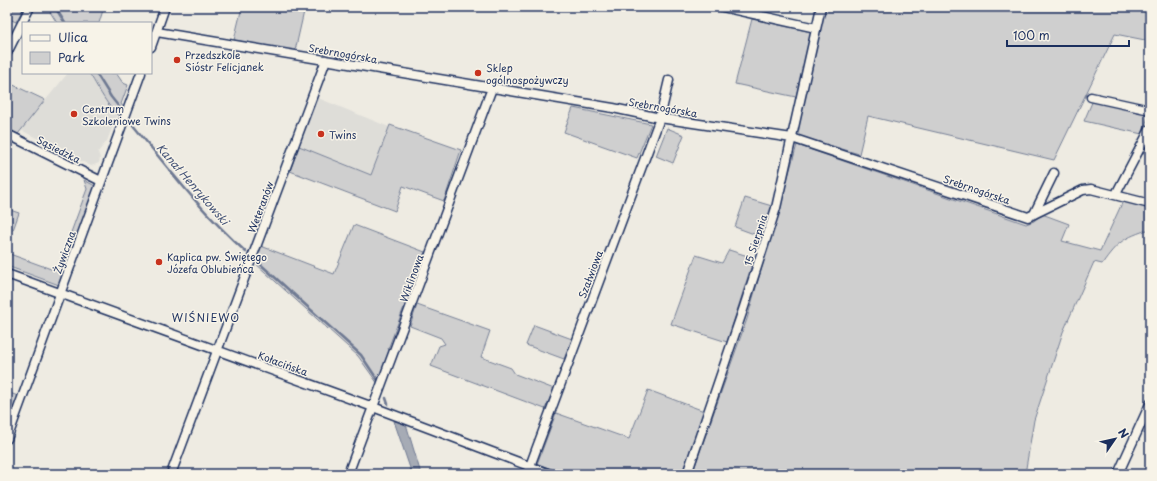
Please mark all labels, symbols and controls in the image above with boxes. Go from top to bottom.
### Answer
legend [22,22,152,74]
scale bar [1007,22,1129,48]
text: 100 m [1013,26,1050,44]
text: Ulica [58,28,88,46]
street label: Srebrnogórska [307,40,379,67]
place label: Przedszkole Sióstr Felicjanek [185,47,264,74]
text: Park [58,48,85,66]
marker: Przedszkole Sióstr Felicjanek [172,55,182,65]
place label: Sklep ogólnospożywczy [486,60,569,88]
marker: Sklep ogólnospożywczy [473,68,483,78]
street label: Srebrnogórska [627,94,699,121]
place label: Centrum Szkoleniowe Twins [82,101,171,128]
marker: Centrum Szkoleniowe Twins [69,109,79,119]
place label: Twins [329,127,357,142]
marker: Twins [316,129,326,139]
street label: Sąsiedzka [34,132,84,167]
water label: Kanał Henrykowski [153,140,234,230]
street label: Srebrnogórska [942,171,1013,208]
street label: Weteranów [243,179,277,235]
street label: 15 Sierpnia [740,211,771,268]
street label: Żywiczna [49,228,80,276]
street label: Szałwiowa [574,247,606,300]
place label: Kaplica pw. Świętego Józefa Oblubieńca [167,249,267,276]
street label: Wiklinowa [395,251,427,304]
marker: Kaplica pw. Świętego Józefa Oblubieńca [154,257,164,267]
district label: WIŚNIEWO [172,309,240,326]
street label: Kołacińska [256,347,311,379]
north arrow [1095,419,1135,459]
text: N [1114,425,1133,442]

